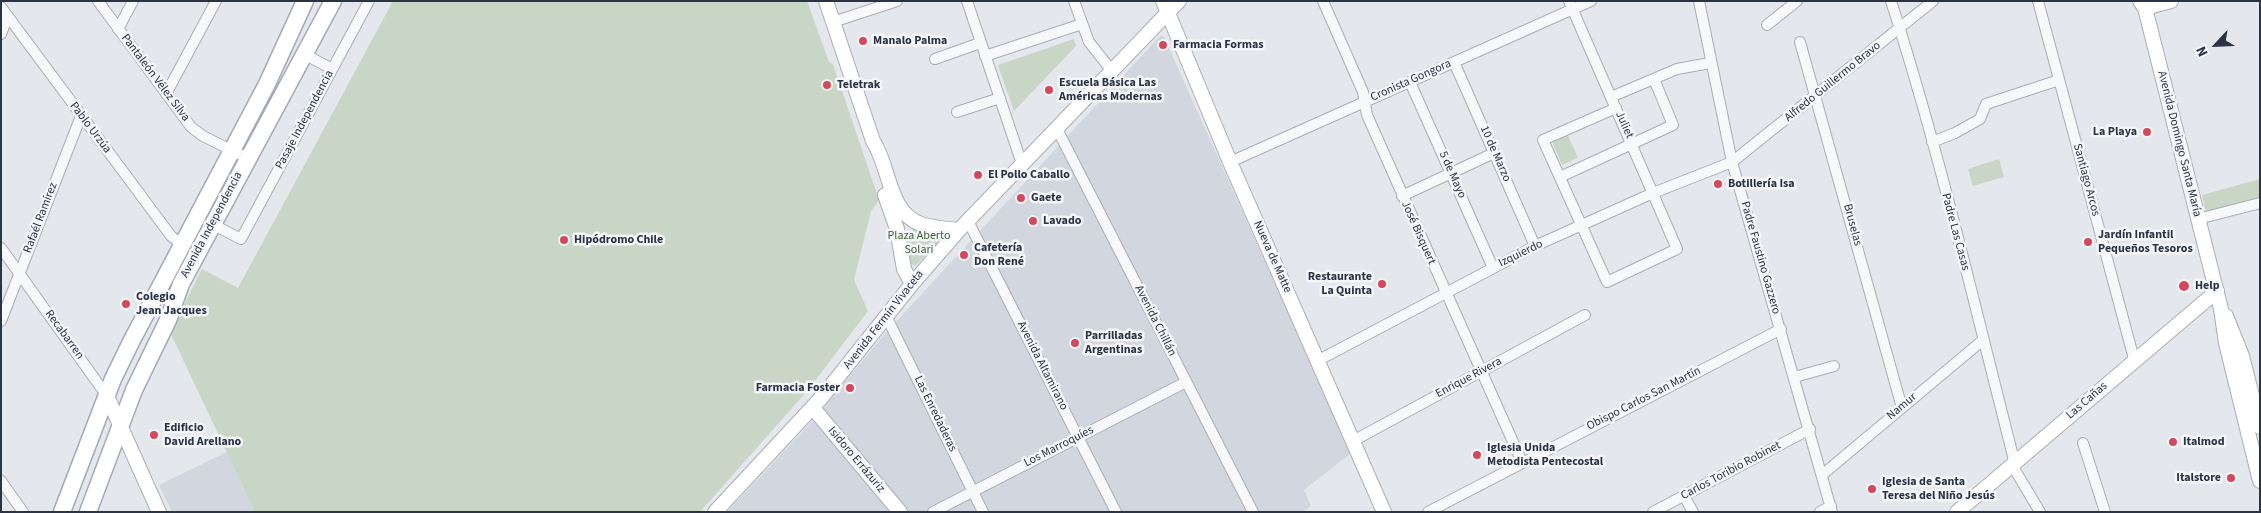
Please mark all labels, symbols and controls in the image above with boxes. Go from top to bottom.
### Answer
north arrow [2191,20,2241,70]
street label: Pantaleón Vélez Silva [117,32,193,124]
place label: Manalo Palma [873,34,947,48]
marker: Manalo Palma [857,35,869,47]
place label: Farmacia Formas [1173,38,1264,52]
marker: Farmacia Formas [1157,39,1169,51]
street label: Alfredo Guillermo Bravo [1782,39,1884,125]
text: N [2191,43,2213,60]
street label: Cronista Gongora [1368,57,1454,105]
street label: Pasaje Independencia [273,68,337,172]
street label: Avenida Domingo Santa María [2154,70,2204,218]
place label: Escuela Básica Las Américas Modernas [1059,76,1162,104]
place label: Teletrak [837,78,880,92]
marker: Teletrak [821,79,833,91]
marker: Escuela Básica Las Américas Modernas [1043,84,1055,96]
street label: Pablo Urzúa [66,100,114,156]
street label: Juliet [1612,109,1636,141]
street label: 10 de Marzo [1476,124,1514,184]
place label: La Playa [2093,125,2137,139]
marker: La Playa [2141,126,2153,138]
street label: Santiago Arcos [2069,142,2103,218]
street label: 5 de Mayo [1435,149,1469,201]
place label: El Pollo Caballo [988,168,1070,182]
marker: El Pollo Caballo [972,169,984,181]
street label: Avenida Independencia [178,170,246,280]
place label: Botillería Isa [1728,177,1795,191]
marker: Botillería Isa [1712,178,1724,190]
street label: Rafaél Ramírez [21,181,61,255]
place label: Gaete [1031,191,1062,205]
marker: Gaete [1015,192,1027,204]
street label: Padre Las Casas [1938,192,1972,272]
street label: José Bisquert [1398,199,1438,267]
street label: Padre Faustino Gazzero [1737,200,1783,316]
street label: Bruselas [1839,202,1865,248]
place label: Lavado [1043,214,1081,228]
marker: Lavado [1027,215,1039,227]
street label: Nueva de Matte [1250,219,1294,295]
place label: Jardín Infantil Pequeños Tesoros [2098,228,2193,256]
park label: Plaza Aberto Solari [888,229,950,257]
place label: Hipódromo Chile [574,233,663,247]
marker: Hipódromo Chile [558,234,570,246]
marker: Jardín Infantil Pequeños Tesoros [2082,236,2094,248]
street label: Izquierdo [1497,237,1545,271]
place label: Cafetería Don René [974,241,1024,269]
marker: Cafetería Don René [958,249,970,261]
street label: Avenida Fermín Vivaceta [841,268,927,372]
place label: Restaurante La Quinta [1308,270,1372,298]
marker: Restaurante La Quinta [1376,278,1388,290]
marker: Help [2177,279,2191,293]
place label: Help [2195,279,2220,293]
street label: Avenida Chillán [1131,283,1179,359]
place label: Colegio Jean Jacques [136,290,207,318]
marker: Colegio Jean Jacques [120,298,132,310]
street label: Recabarren [41,308,87,362]
street label: Avenida Altamirano [1013,319,1071,413]
place label: Parrilladas Argentinas [1085,329,1143,357]
marker: Parrilladas Argentinas [1069,337,1081,349]
street label: Enrique Rivera [1433,355,1505,401]
street label: Obispo Carlos San Martín [1585,364,1703,434]
street label: Las Enredaderas [910,374,960,454]
street label: Las Cañas [2063,379,2111,423]
place label: Farmacia Foster [756,381,840,395]
marker: Farmacia Foster [844,382,856,394]
street label: Namur [1884,390,1920,424]
place label: Edificio David Arellano [164,421,241,449]
street label: Los Marroquíes [1022,423,1096,471]
street label: Isidoro Errázuriz [824,424,888,496]
marker: Edificio David Arellano [148,429,160,441]
place label: Italmod [2183,435,2225,449]
marker: Italmod [2167,436,2179,448]
street label: Carlos Toribio Robinet [1679,439,1783,503]
place label: Iglesia Unida Metodista Pentecostal [1487,441,1603,469]
marker: Iglesia Unida Metodista Pentecostal [1471,449,1483,461]
place label: Italstore [2176,471,2221,485]
marker: Italstore [2225,472,2237,484]
place label: Iglesia de Santa Teresa del Niño Jesús [1882,475,1995,503]
marker: Iglesia de Santa Teresa del Niño Jesús [1866,483,1878,495]

